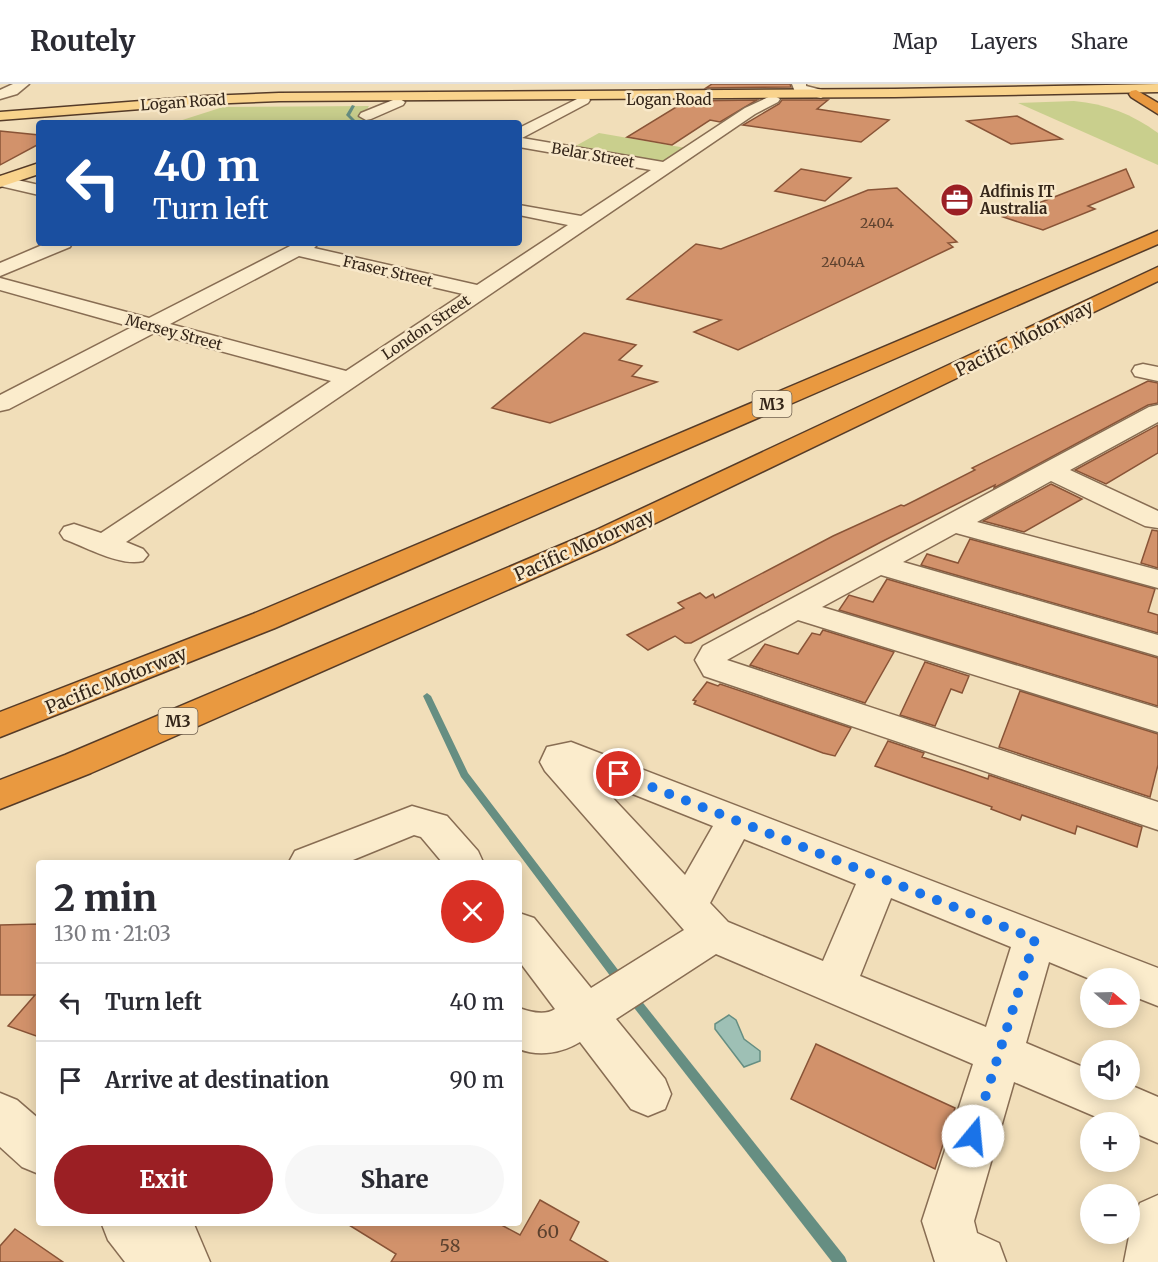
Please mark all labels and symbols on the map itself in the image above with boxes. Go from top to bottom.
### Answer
street label: Logan Road [140,90,226,114]
street label: Logan Road [626,90,712,109]
street label: Belar Street [550,138,636,172]
office icon: Adfinis IT Australia [939,182,975,218]
place label: Adfinis IT Australia [979,182,1055,218]
house number: 2404 [860,214,894,232]
street label: Fraser Street [341,251,435,291]
house number: 2404A [821,253,865,271]
street label: London Street [378,290,474,364]
street label: Pacific Motorway [951,294,1097,381]
street label: Mersey Street [123,310,225,354]
road number: M3 [752,391,792,417]
street label: Pacific Motorway [510,504,658,586]
street label: Pacific Motorway [42,641,191,719]
road number: M3 [158,708,198,734]
pin [593,748,644,799]
north arrow [1080,968,1140,1028]
position arrow [941,1104,1005,1168]
house number: 60 [537,1220,559,1243]
house number: 58 [440,1234,460,1257]

